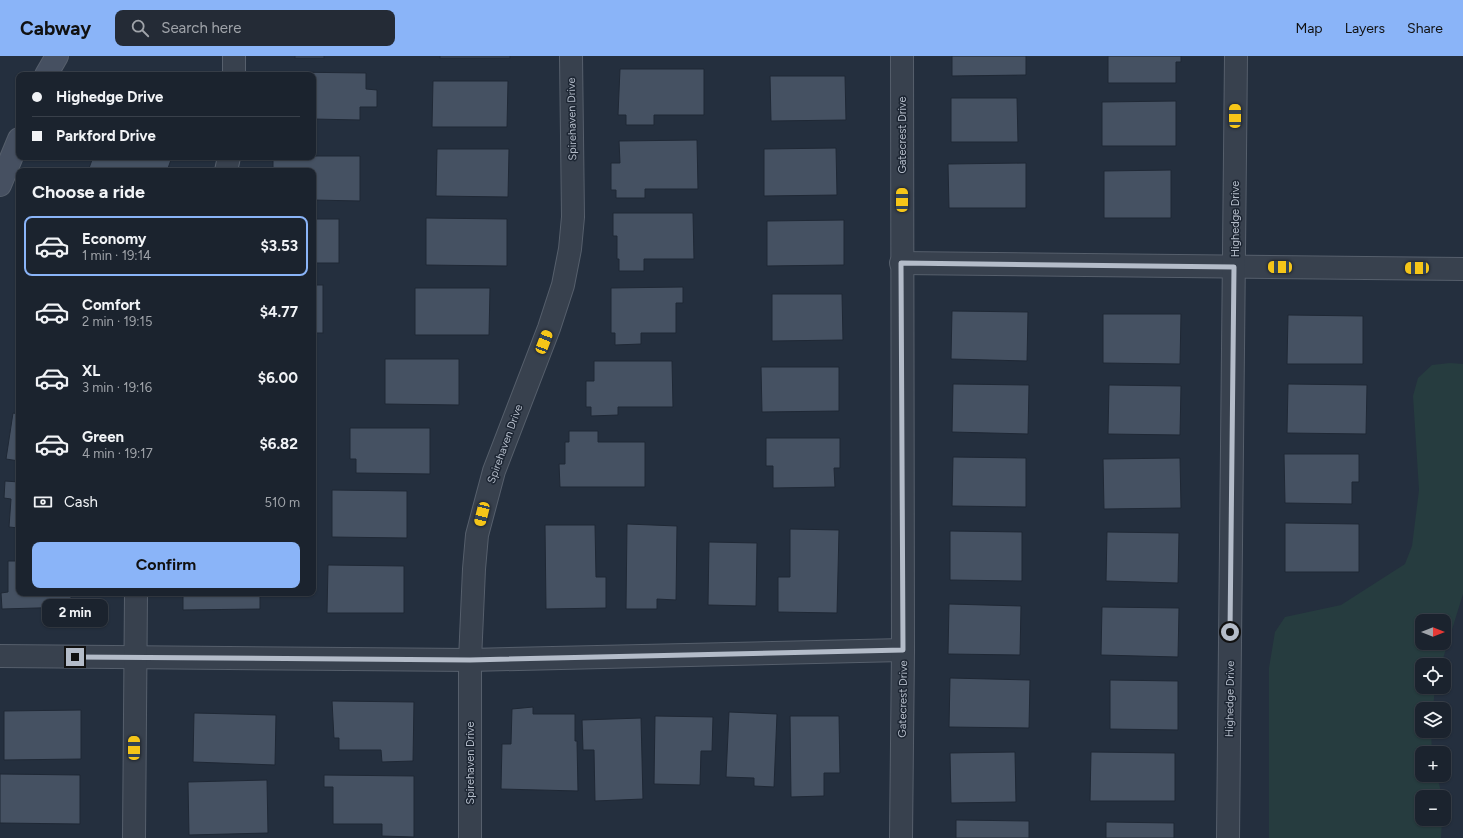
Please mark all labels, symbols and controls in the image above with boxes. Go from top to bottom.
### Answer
search box [115,10,395,46]
text: Cabway [20,17,91,40]
icon: search [129,17,151,39]
text: Search here [161,19,241,37]
text: Map [1295,20,1323,37]
text: Layers [1345,20,1385,37]
text: Share [1407,20,1443,37]
street label: Spirehaven Drive [565,77,579,161]
text: Highedge Drive [56,88,163,106]
street label: Gatecrest Drive [896,96,909,174]
car [1229,104,1241,128]
text: Parkford Drive [56,127,156,145]
text: Choose a ride [32,181,145,203]
street label: Highedge Drive [1229,181,1242,257]
car [896,188,908,212]
icon: car [34,228,70,264]
text: Economy [82,230,147,248]
text: $3.53 [261,237,298,255]
text: 1 min · 19:14 [82,248,151,263]
car [1268,261,1292,273]
car [1405,262,1429,274]
icon: car [34,294,70,330]
text: Comfort [82,296,141,314]
text: $4.77 [260,303,298,321]
text: 2 min · 19:15 [82,314,152,329]
car [534,329,554,355]
icon: car [34,360,70,396]
text: XL [82,362,100,380]
text: $6.00 [258,369,298,387]
text: 3 min · 19:16 [82,380,152,395]
street label: Spirehaven Drive [485,403,525,485]
icon: car [34,426,70,462]
text: Green [82,428,124,446]
text: $6.82 [259,435,298,453]
text: 4 min · 19:17 [82,446,153,461]
icon: cash [32,491,54,513]
text: Cash [64,493,98,511]
text: 510 m [265,495,300,510]
car [473,501,491,527]
button: Confirm [32,542,300,588]
callout: 2 min [42,599,108,627]
text: 2 min [59,605,91,620]
north arrow [1415,614,1451,650]
map controls [1415,614,1451,826]
route start [1221,623,1239,641]
route end [66,648,84,666]
button: locate [1415,658,1451,694]
street label: Gatecrest Drive [896,660,910,738]
street label: Highedge Drive [1223,661,1237,737]
button: layers [1415,702,1451,738]
street label: Spirehaven Drive [464,721,477,805]
car [128,736,140,760]
button: + [1415,746,1451,782]
button: − [1415,790,1451,826]

